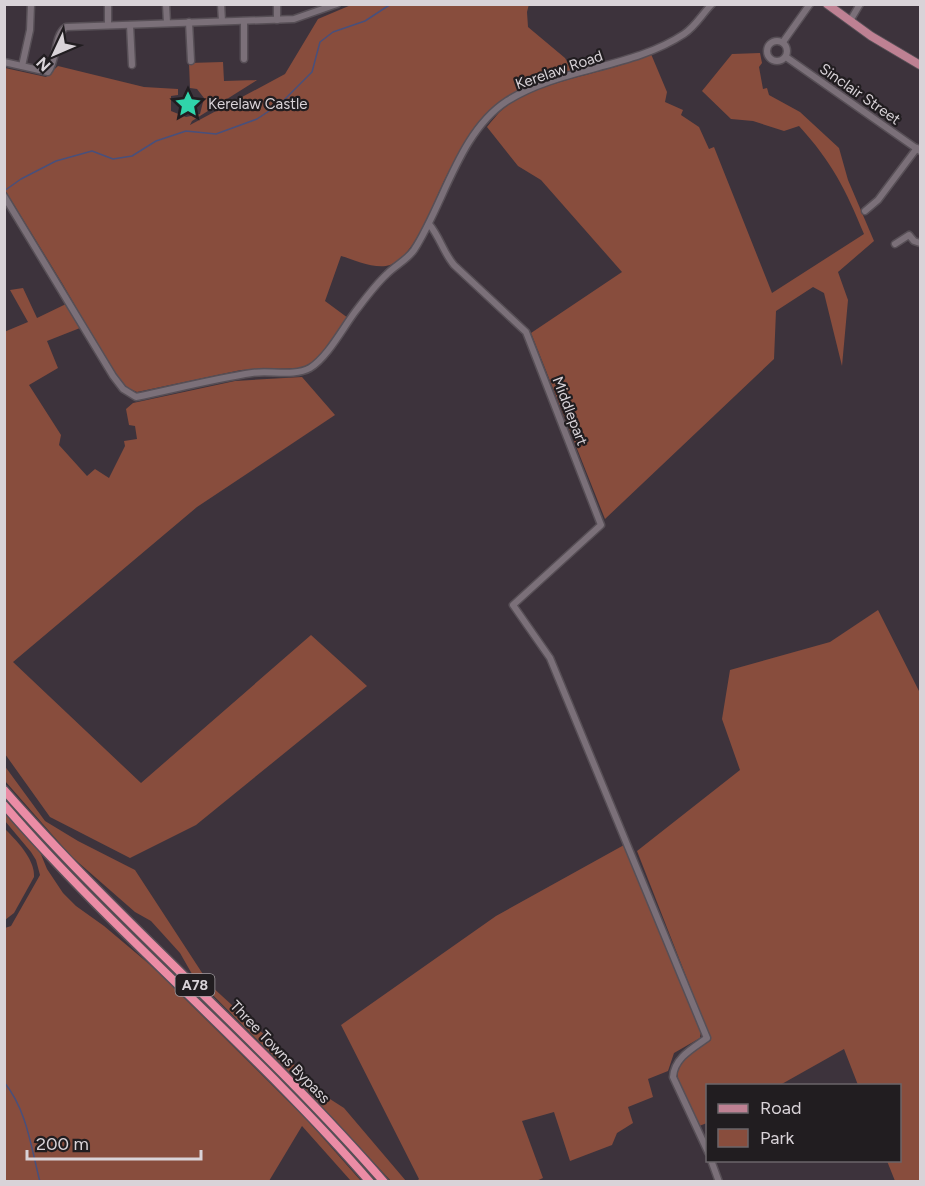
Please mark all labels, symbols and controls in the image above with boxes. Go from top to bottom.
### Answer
north arrow [24,24,84,84]
street label: Kerelaw Road [513,47,605,93]
text: N [32,53,55,75]
street label: Sinclair Street [816,60,904,129]
place icon: Kerelaw Castle [173,89,203,119]
place label: Kerelaw Castle [208,95,307,113]
street label: Middlepart [549,374,592,448]
road number: A78 [176,974,214,996]
street label: Three Towns Bypass [226,997,334,1107]
legend [706,1084,901,1162]
text: Road [760,1097,801,1119]
scale bar [27,1123,201,1161]
text: Park [760,1127,795,1149]
text: 200 m [36,1133,89,1155]

